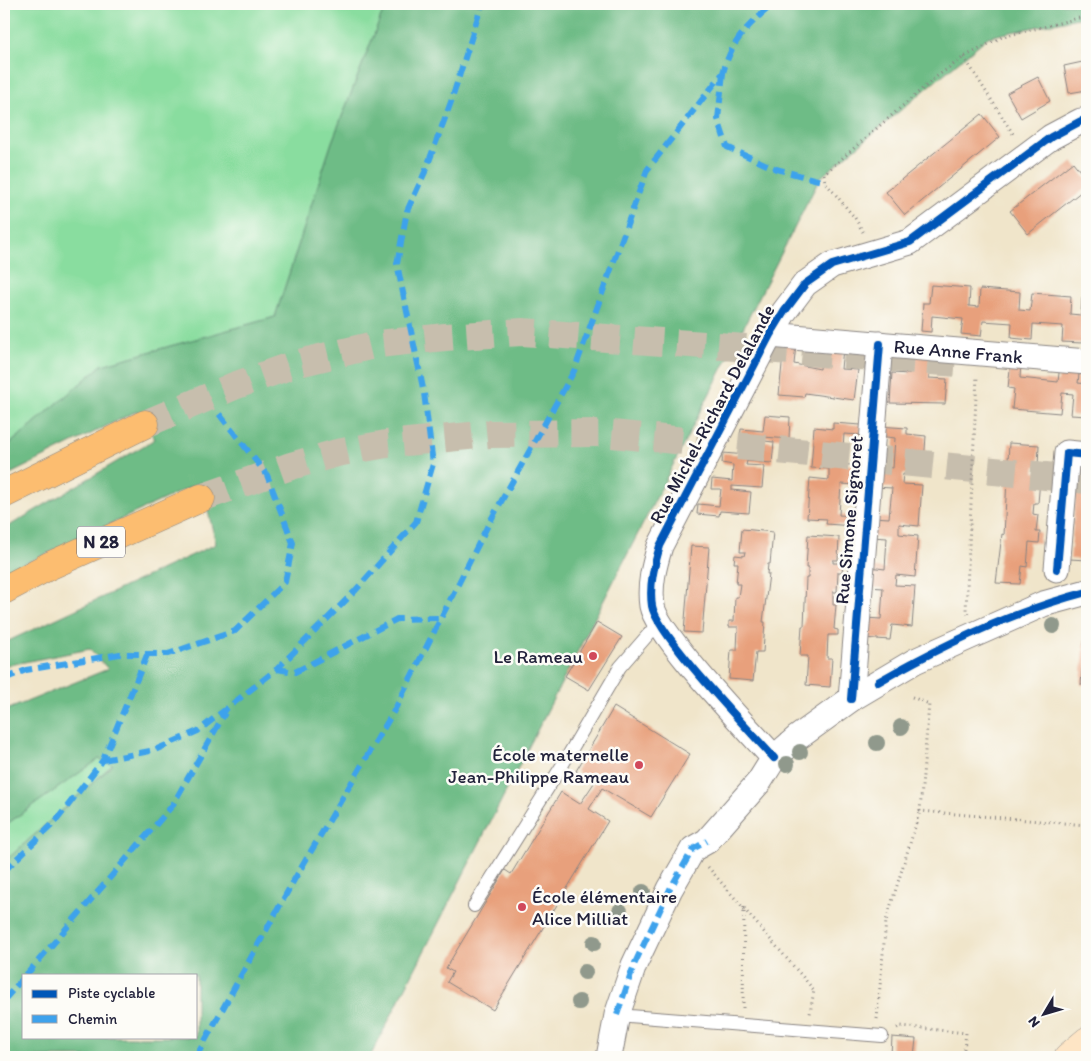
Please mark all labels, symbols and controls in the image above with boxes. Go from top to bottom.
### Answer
street label: Rue Michel-Richard Delalande [644,301,780,527]
street label: Rue Anne Frank [893,334,1024,368]
street label: Rue Simone Signoret [830,435,868,605]
road number: N 28 [77,526,125,558]
place label: Le Rameau [494,645,583,668]
marker: Le Rameau [587,650,599,662]
place label: École maternelle Jean-Philippe Rameau [448,743,629,788]
marker: École maternelle Jean-Philippe Rameau [633,759,645,771]
place label: École élémentaire Alice Milliat [532,885,677,930]
marker: École élémentaire Alice Milliat [516,901,528,913]
legend [22,974,198,1038]
text: Piste cyclable [68,984,155,1002]
north arrow [1018,988,1068,1038]
text: Chemin [68,1010,118,1028]
text: N [1025,1013,1044,1031]

